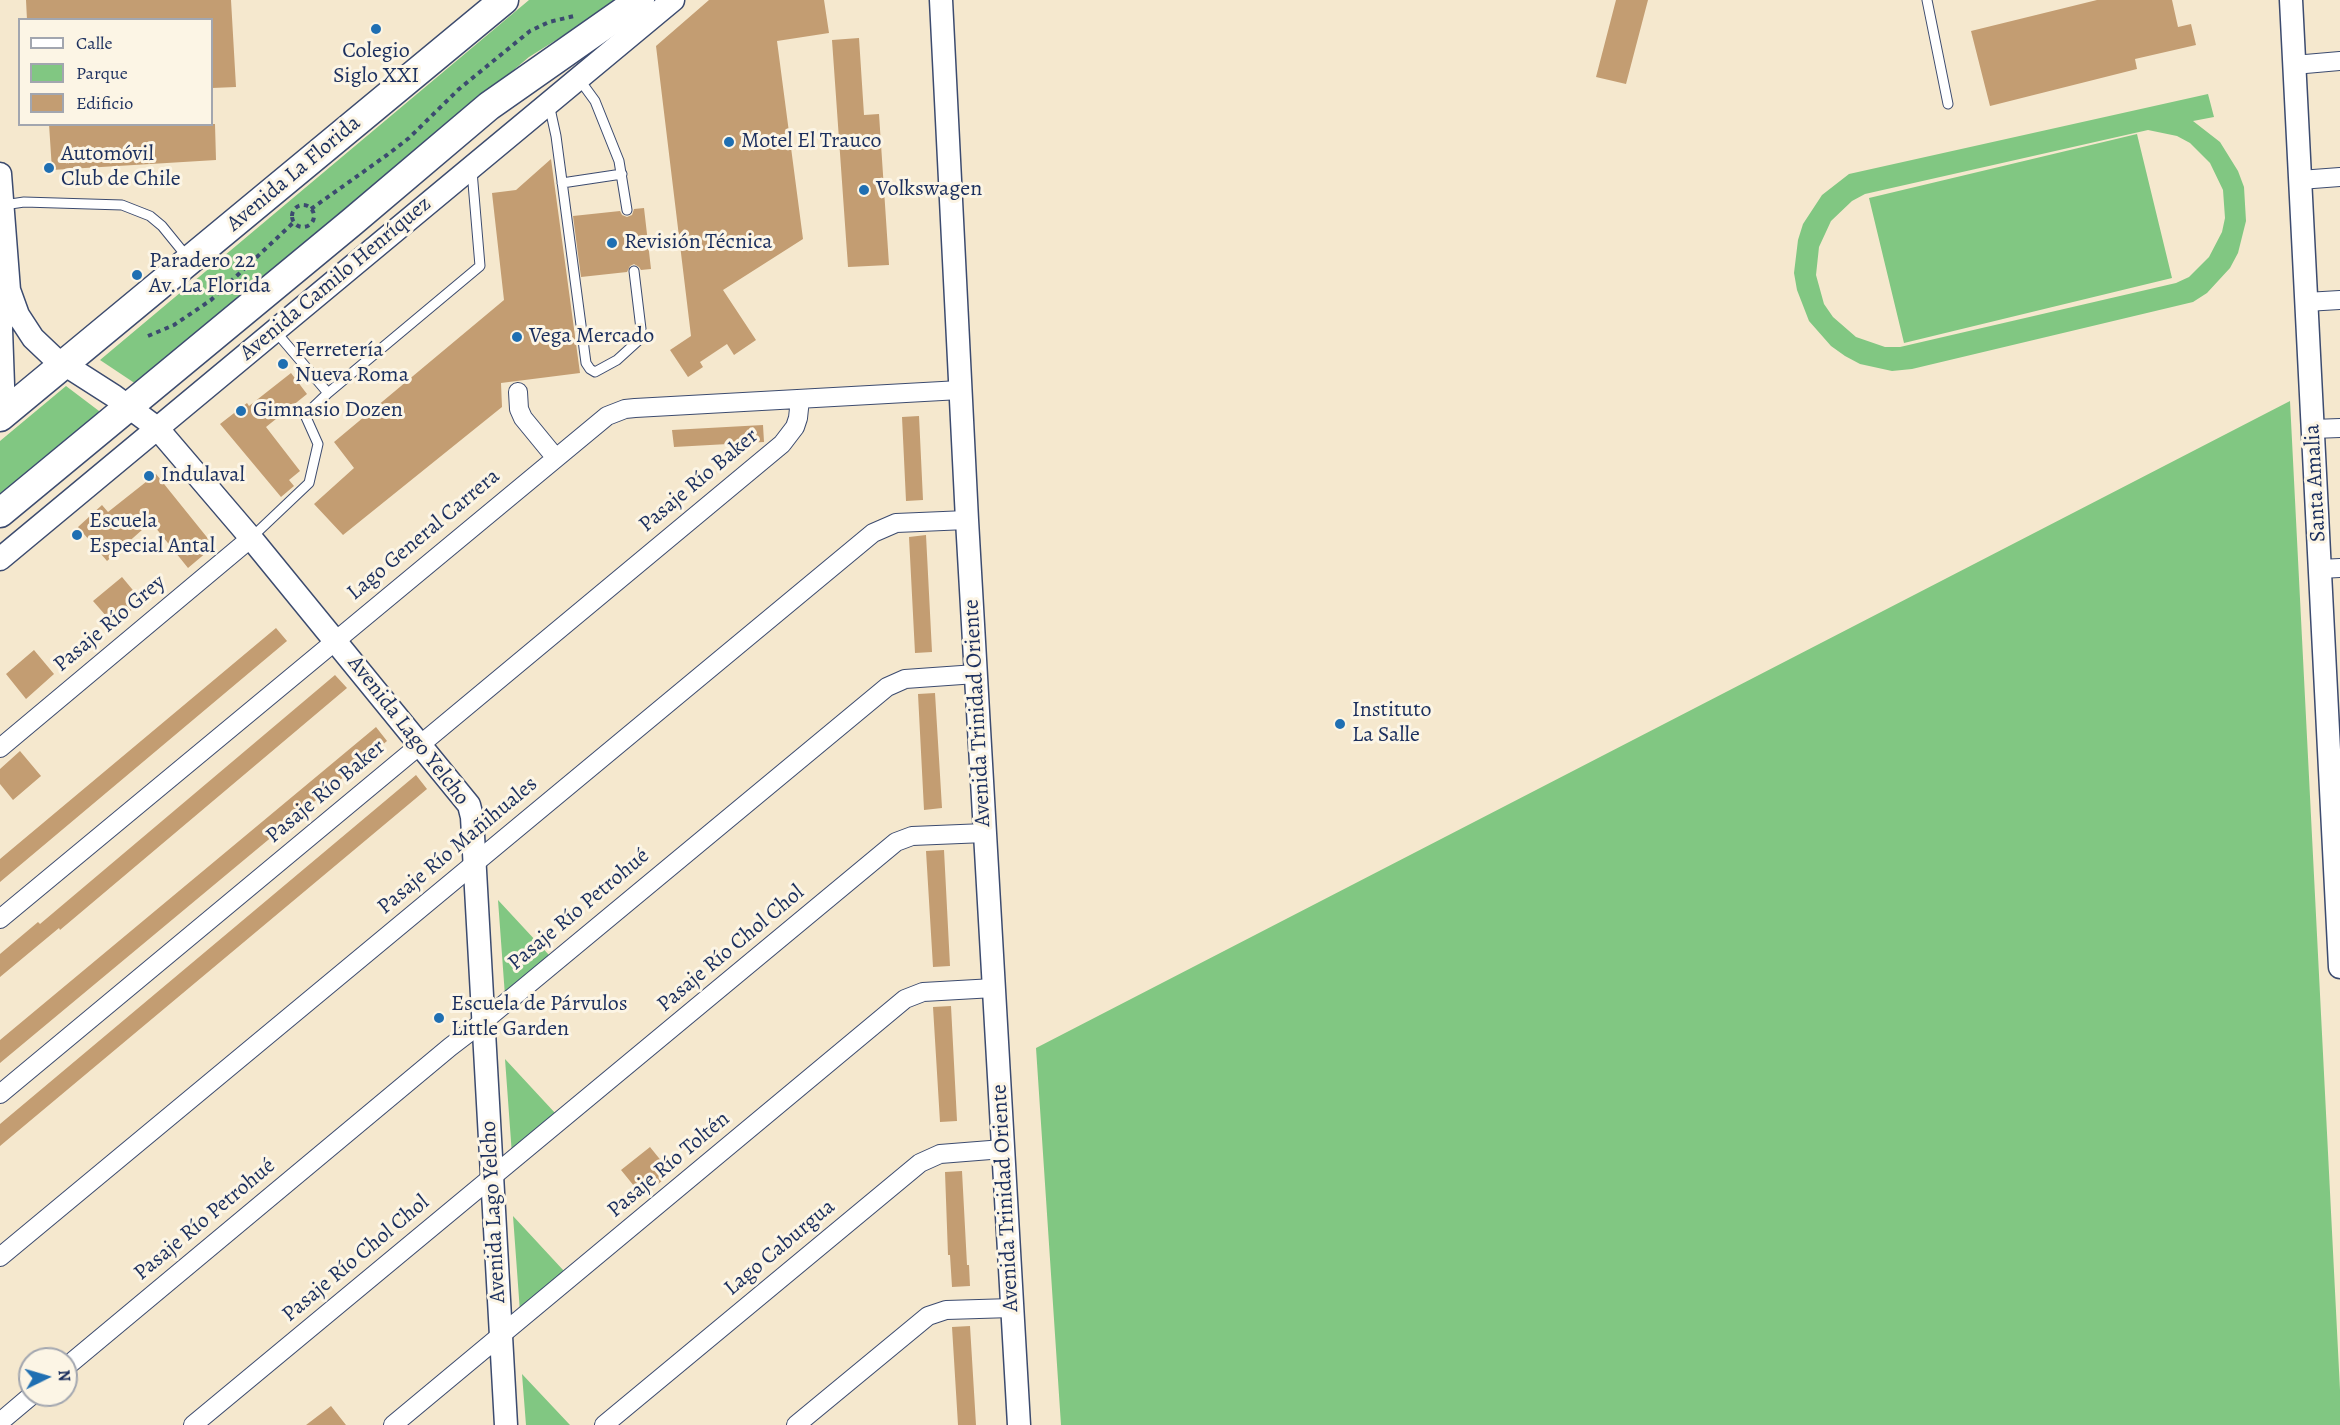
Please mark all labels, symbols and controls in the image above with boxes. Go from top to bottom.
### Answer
legend [18,18,213,126]
marker: Colegio Siglo XXI [369,22,383,36]
text: Calle [76,31,113,55]
place label: Colegio Siglo XXI [333,39,419,90]
text: Parque [76,61,128,85]
text: Edificio [76,91,133,115]
street label: Avenida La Florida [222,110,366,238]
place label: Motel El Trauco [741,129,881,155]
marker: Motel El Trauco [722,135,736,149]
place label: Automóvil Club de Chile [61,142,181,194]
marker: Automóvil Club de Chile [42,161,56,175]
place label: Volkswagen [876,177,982,203]
marker: Volkswagen [857,183,871,197]
street label: Avenida Camilo Henríquez [235,191,437,367]
place label: Revisión Técnica [624,230,773,256]
marker: Revisión Técnica [605,236,619,250]
place label: Paradero 22 Av. La Florida [149,249,271,300]
marker: Paradero 22 Av. La Florida [130,268,144,282]
place label: Vega Mercado [529,324,654,350]
marker: Vega Mercado [510,330,524,344]
place label: Ferretería Nueva Roma [295,338,409,390]
marker: Ferretería Nueva Roma [276,357,290,371]
place label: Gimnasio Dozen [253,398,403,424]
marker: Gimnasio Dozen [234,404,248,418]
street label: Pasaje Río Baker [634,423,764,539]
street label: Santa Amalia [2300,423,2332,543]
place label: Indulaval [161,463,245,489]
street label: Lago General Carrera [342,464,506,606]
marker: Indulaval [142,469,156,483]
place label: Escuela Especial Antal [89,509,215,560]
marker: Escuela Especial Antal [70,528,84,542]
street label: Pasaje Río Grey [49,570,171,678]
street label: Avenida Trinidad Oriente [959,599,997,827]
street label: Avenida Lago Yelcho [341,651,475,811]
place label: Instituto La Salle [1352,698,1431,750]
marker: Instituto La Salle [1333,717,1347,731]
street label: Pasaje Río Baker [261,734,391,850]
street label: Pasaje Río Mañihuales [373,771,543,921]
street label: Pasaje Río Petrohué [503,843,655,977]
street label: Pasaje Río Chol Chol [652,880,810,1018]
place label: Escuela de Párvulos Little Garden [451,992,627,1044]
marker: Escuela de Párvulos Little Garden [432,1011,446,1025]
street label: Avenida Trinidad Oriente [987,1084,1025,1312]
street label: Pasaje Río Toltén [602,1106,736,1224]
street label: Avenida Lago Yelcho [476,1120,512,1304]
street label: Pasaje Río Petrohué [129,1153,281,1287]
street label: Pasaje Río Chol Chol [277,1190,435,1328]
street label: Lago Caburgua [719,1194,841,1302]
north arrow [18,1347,78,1407]
text: N [52,1369,75,1382]

